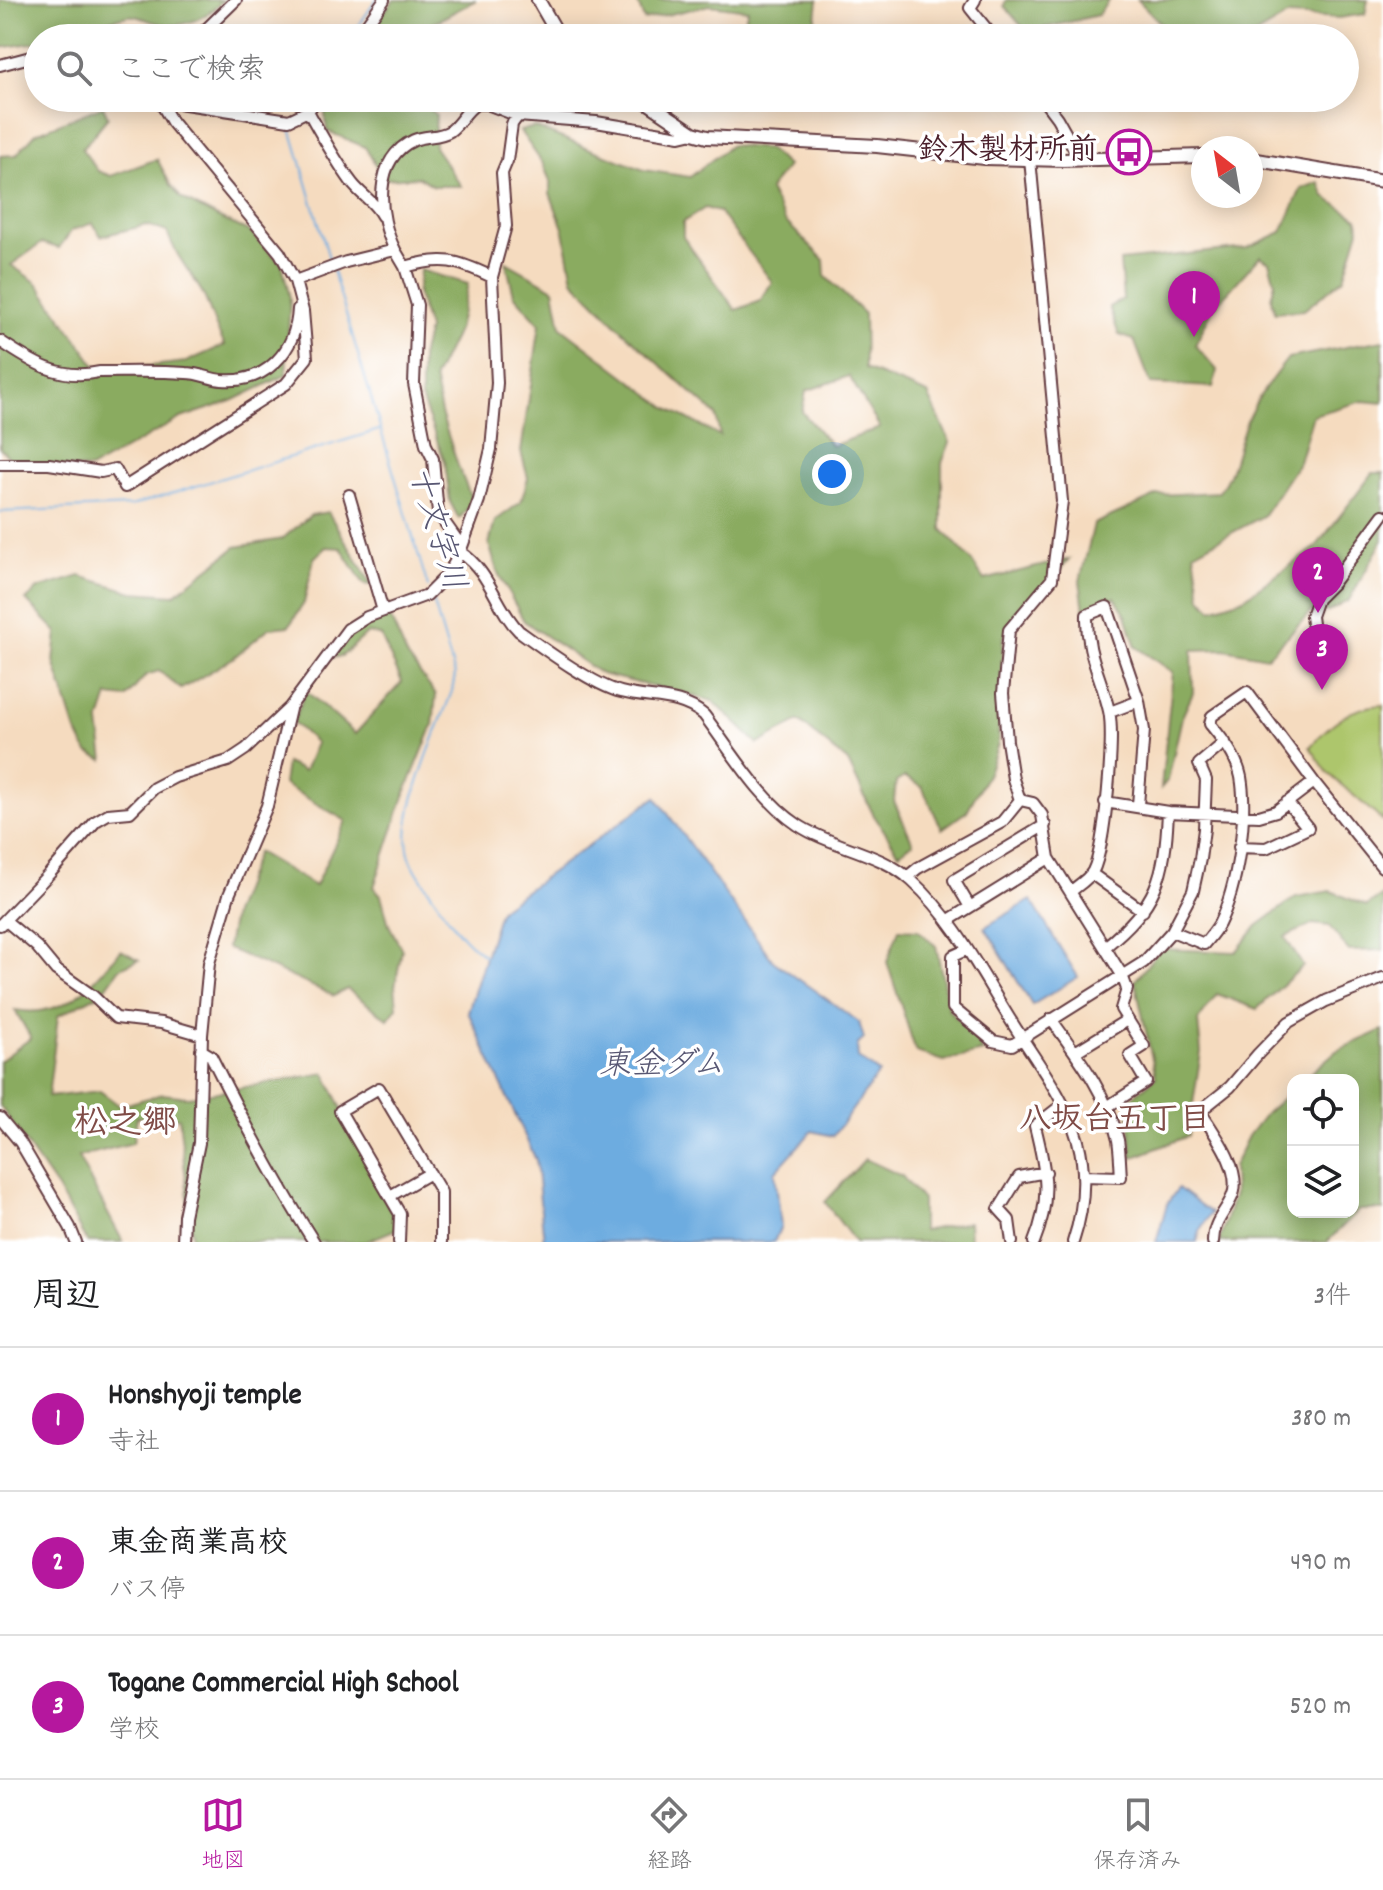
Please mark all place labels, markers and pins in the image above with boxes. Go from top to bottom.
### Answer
bus stop icon: 鈴木製材所前 [1105,128,1153,176]
place label: 鈴木製材所前 [918,131,1098,174]
pin: 1 [1168,271,1220,337]
pin: 2 [1292,547,1344,613]
pin: 3 [1296,624,1348,690]

